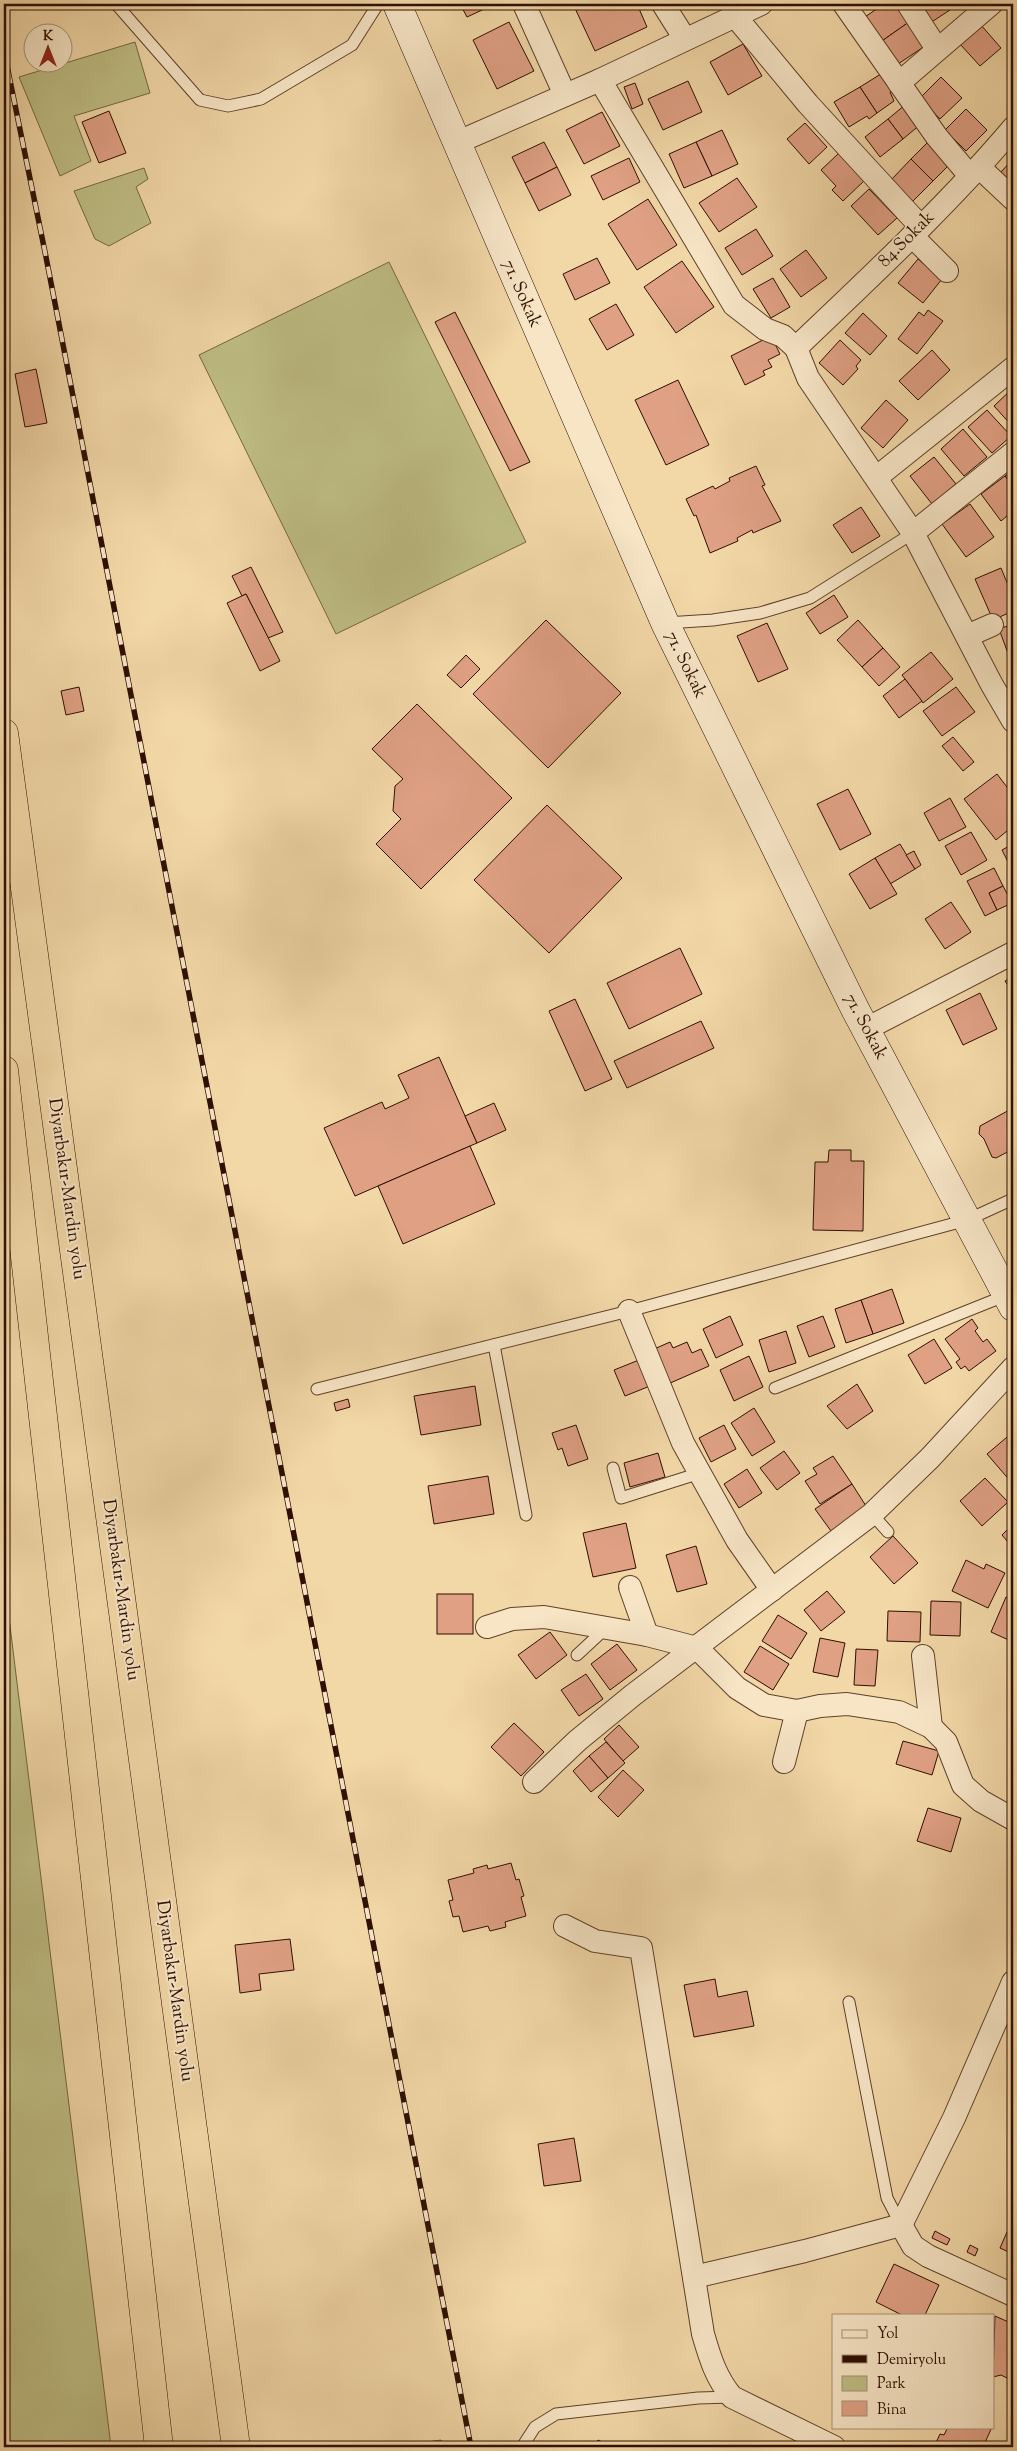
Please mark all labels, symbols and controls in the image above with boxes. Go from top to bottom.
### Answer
north arrow [22,22,72,72]
text: K [43,27,54,47]
street label: 84.Sokak [873,206,941,274]
street label: 71. Sokak [494,256,548,332]
street label: 71. Sokak [658,627,713,703]
street label: 71. Sokak [837,989,893,1065]
street label: Diyarbakır-Mardin yolu [40,1097,92,1281]
street label: Diyarbakır-Mardin yolu [94,1498,146,1682]
street label: Diyarbakır-Mardin yolu [148,1899,200,2083]
legend [832,2314,994,2428]
text: Yol [877,2324,899,2345]
text: Demiryolu [877,2350,946,2371]
text: Park [877,2374,906,2395]
text: Bina [877,2400,907,2421]

